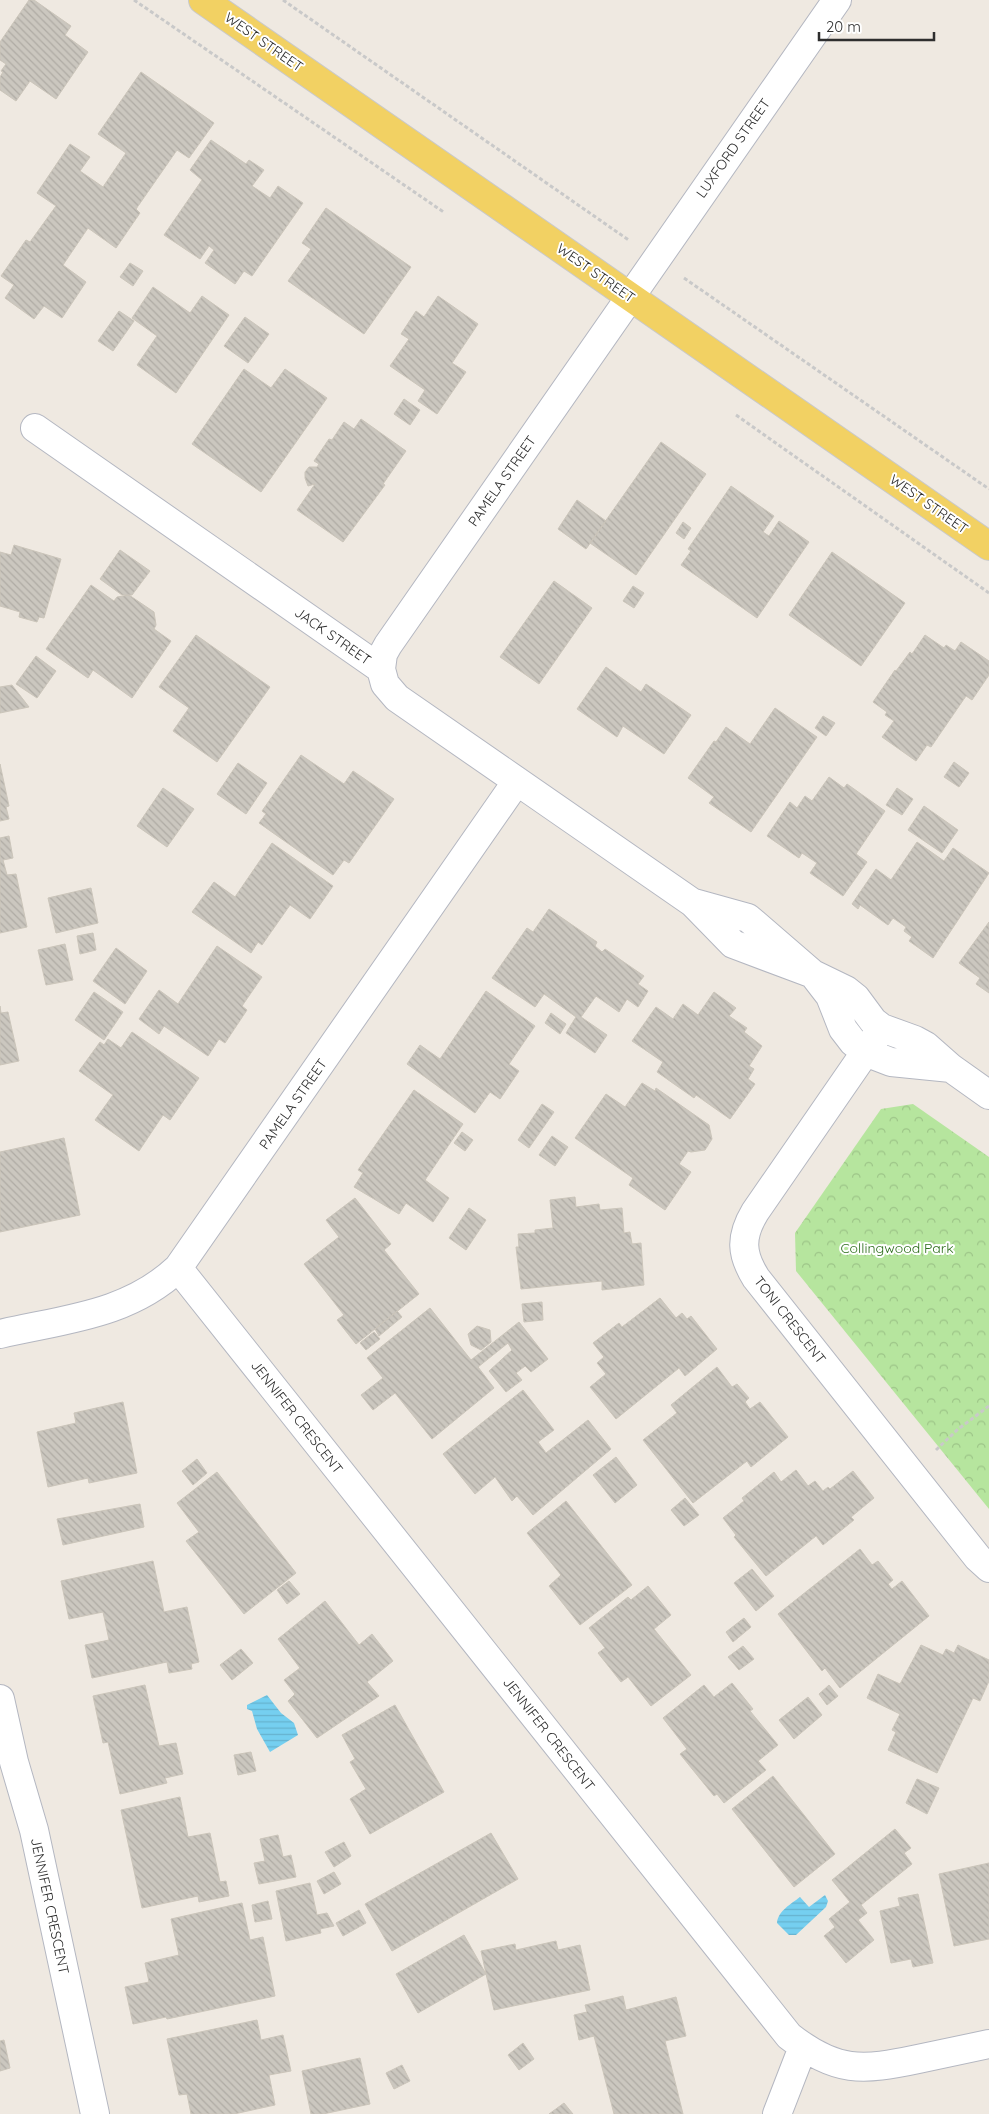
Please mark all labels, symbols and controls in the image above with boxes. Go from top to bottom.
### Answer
street label: WEST STREET [221,8,307,76]
scale bar [819,10,934,42]
text: 20 m [826,17,861,36]
street label: LUXFORD STREET [692,95,774,201]
street label: WEST STREET [553,239,639,307]
street label: PAMELA STREET [464,432,540,530]
street label: WEST STREET [886,470,972,538]
street label: JACK STREET [291,603,375,669]
street label: PAMELA STREET [255,1055,331,1153]
park label: Collingwood Park [840,1239,954,1257]
street label: TONI CRESCENT [750,1272,830,1368]
street label: JENNIFER CRESCENT [247,1357,347,1477]
street label: JENNIFER CRESCENT [499,1674,599,1794]
street label: JENNIFER CRESCENT [27,1836,73,1976]

